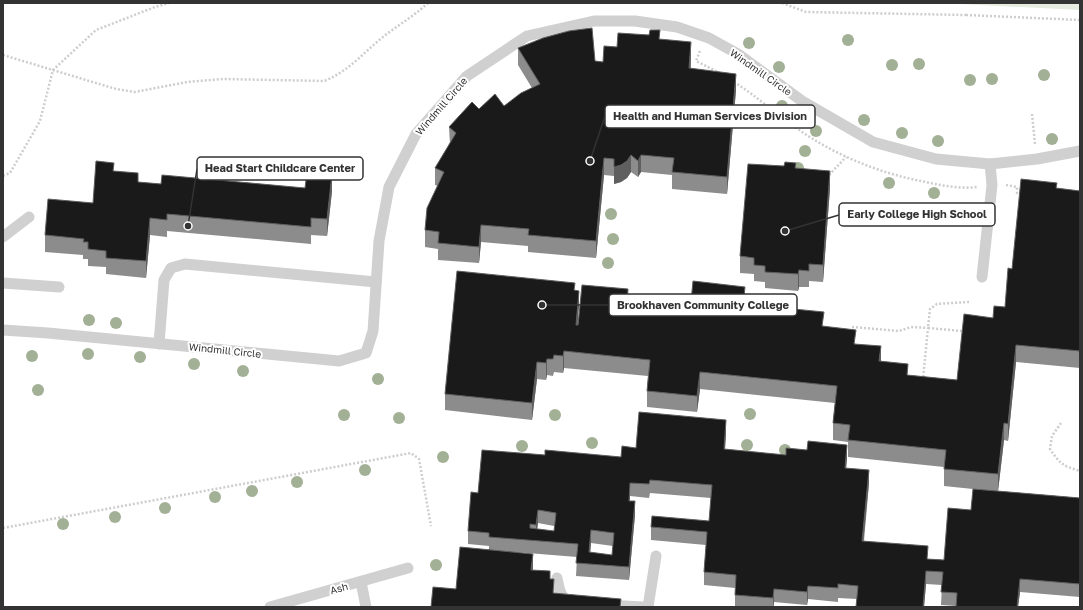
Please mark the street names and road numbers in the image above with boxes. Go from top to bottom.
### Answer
street label: Windmill Circle [728,46,794,98]
street label: Windmill Circle [413,75,469,137]
street label: Windmill Circle [188,340,262,360]
street label: Ash [329,580,349,596]

